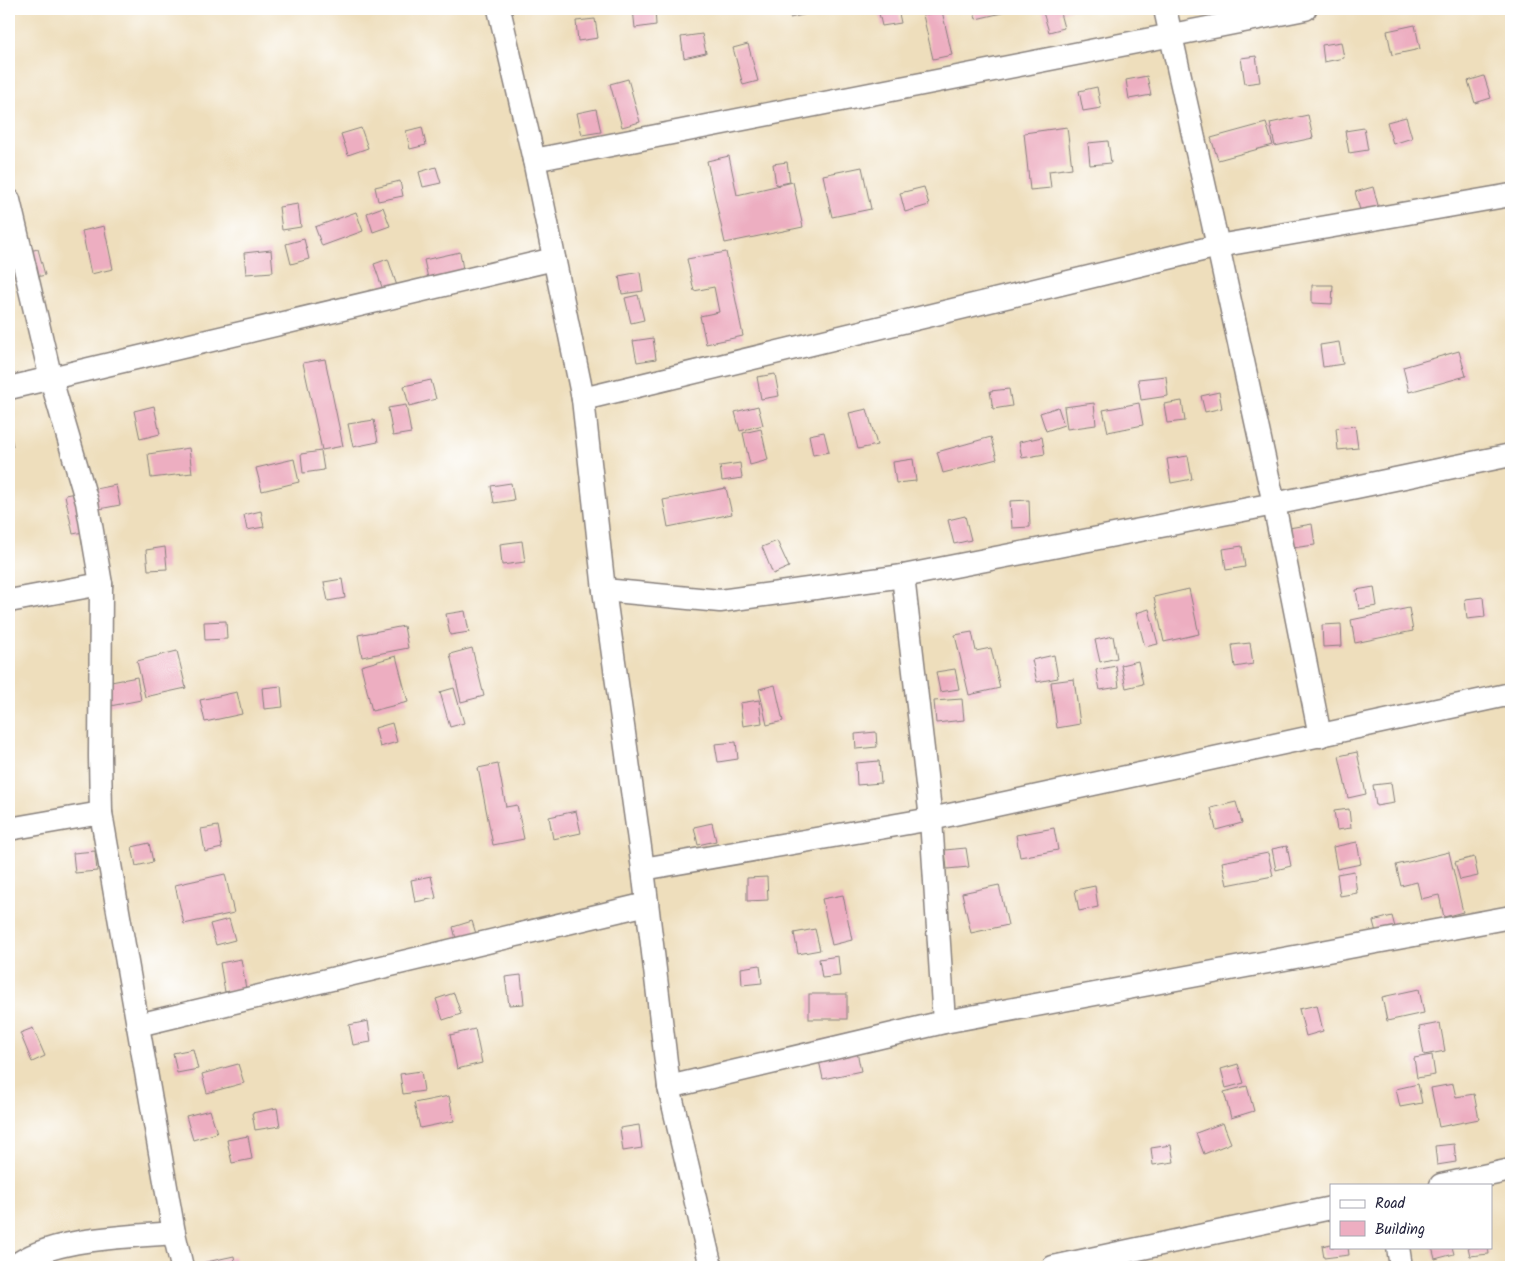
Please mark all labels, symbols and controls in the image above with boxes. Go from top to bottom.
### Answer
legend [1330,1184,1492,1248]
text: Road [1375,1192,1406,1216]
text: Building [1375,1218,1425,1242]

